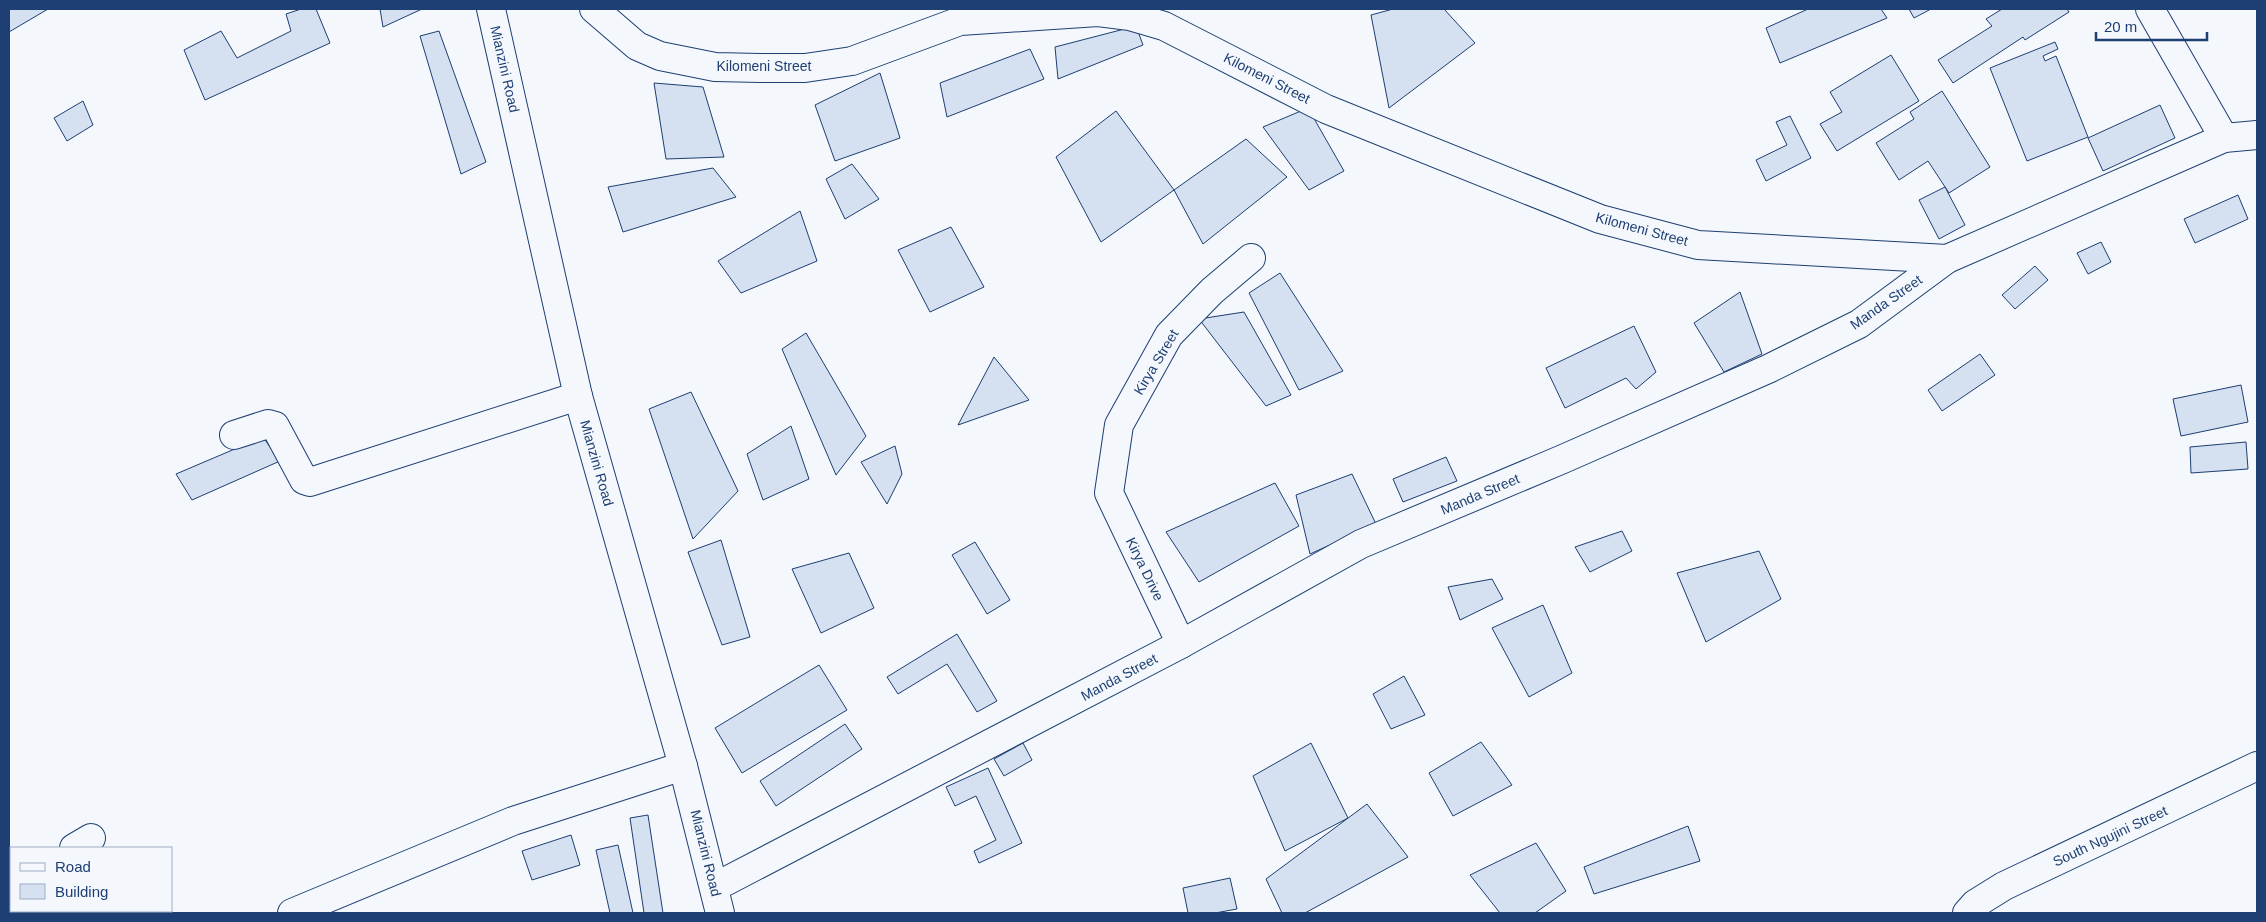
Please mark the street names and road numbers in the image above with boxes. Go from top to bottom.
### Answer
street label: Mianzini Road [487,24,523,114]
street label: Kilomeni Street [1221,49,1313,107]
street label: Kilomeni Street [717,58,812,74]
street label: Kilomeni Street [1594,209,1690,249]
street label: Manda Street [1847,271,1925,333]
street label: Kirya Street [1130,326,1182,397]
street label: Mianzini Road [577,418,617,508]
street label: Manda Street [1438,470,1522,518]
street label: Kirya Drive [1123,535,1167,603]
street label: Manda Street [1078,650,1160,704]
street label: South Ngujini Street [2050,802,2170,870]
street label: Mianzini Road [688,808,724,898]

